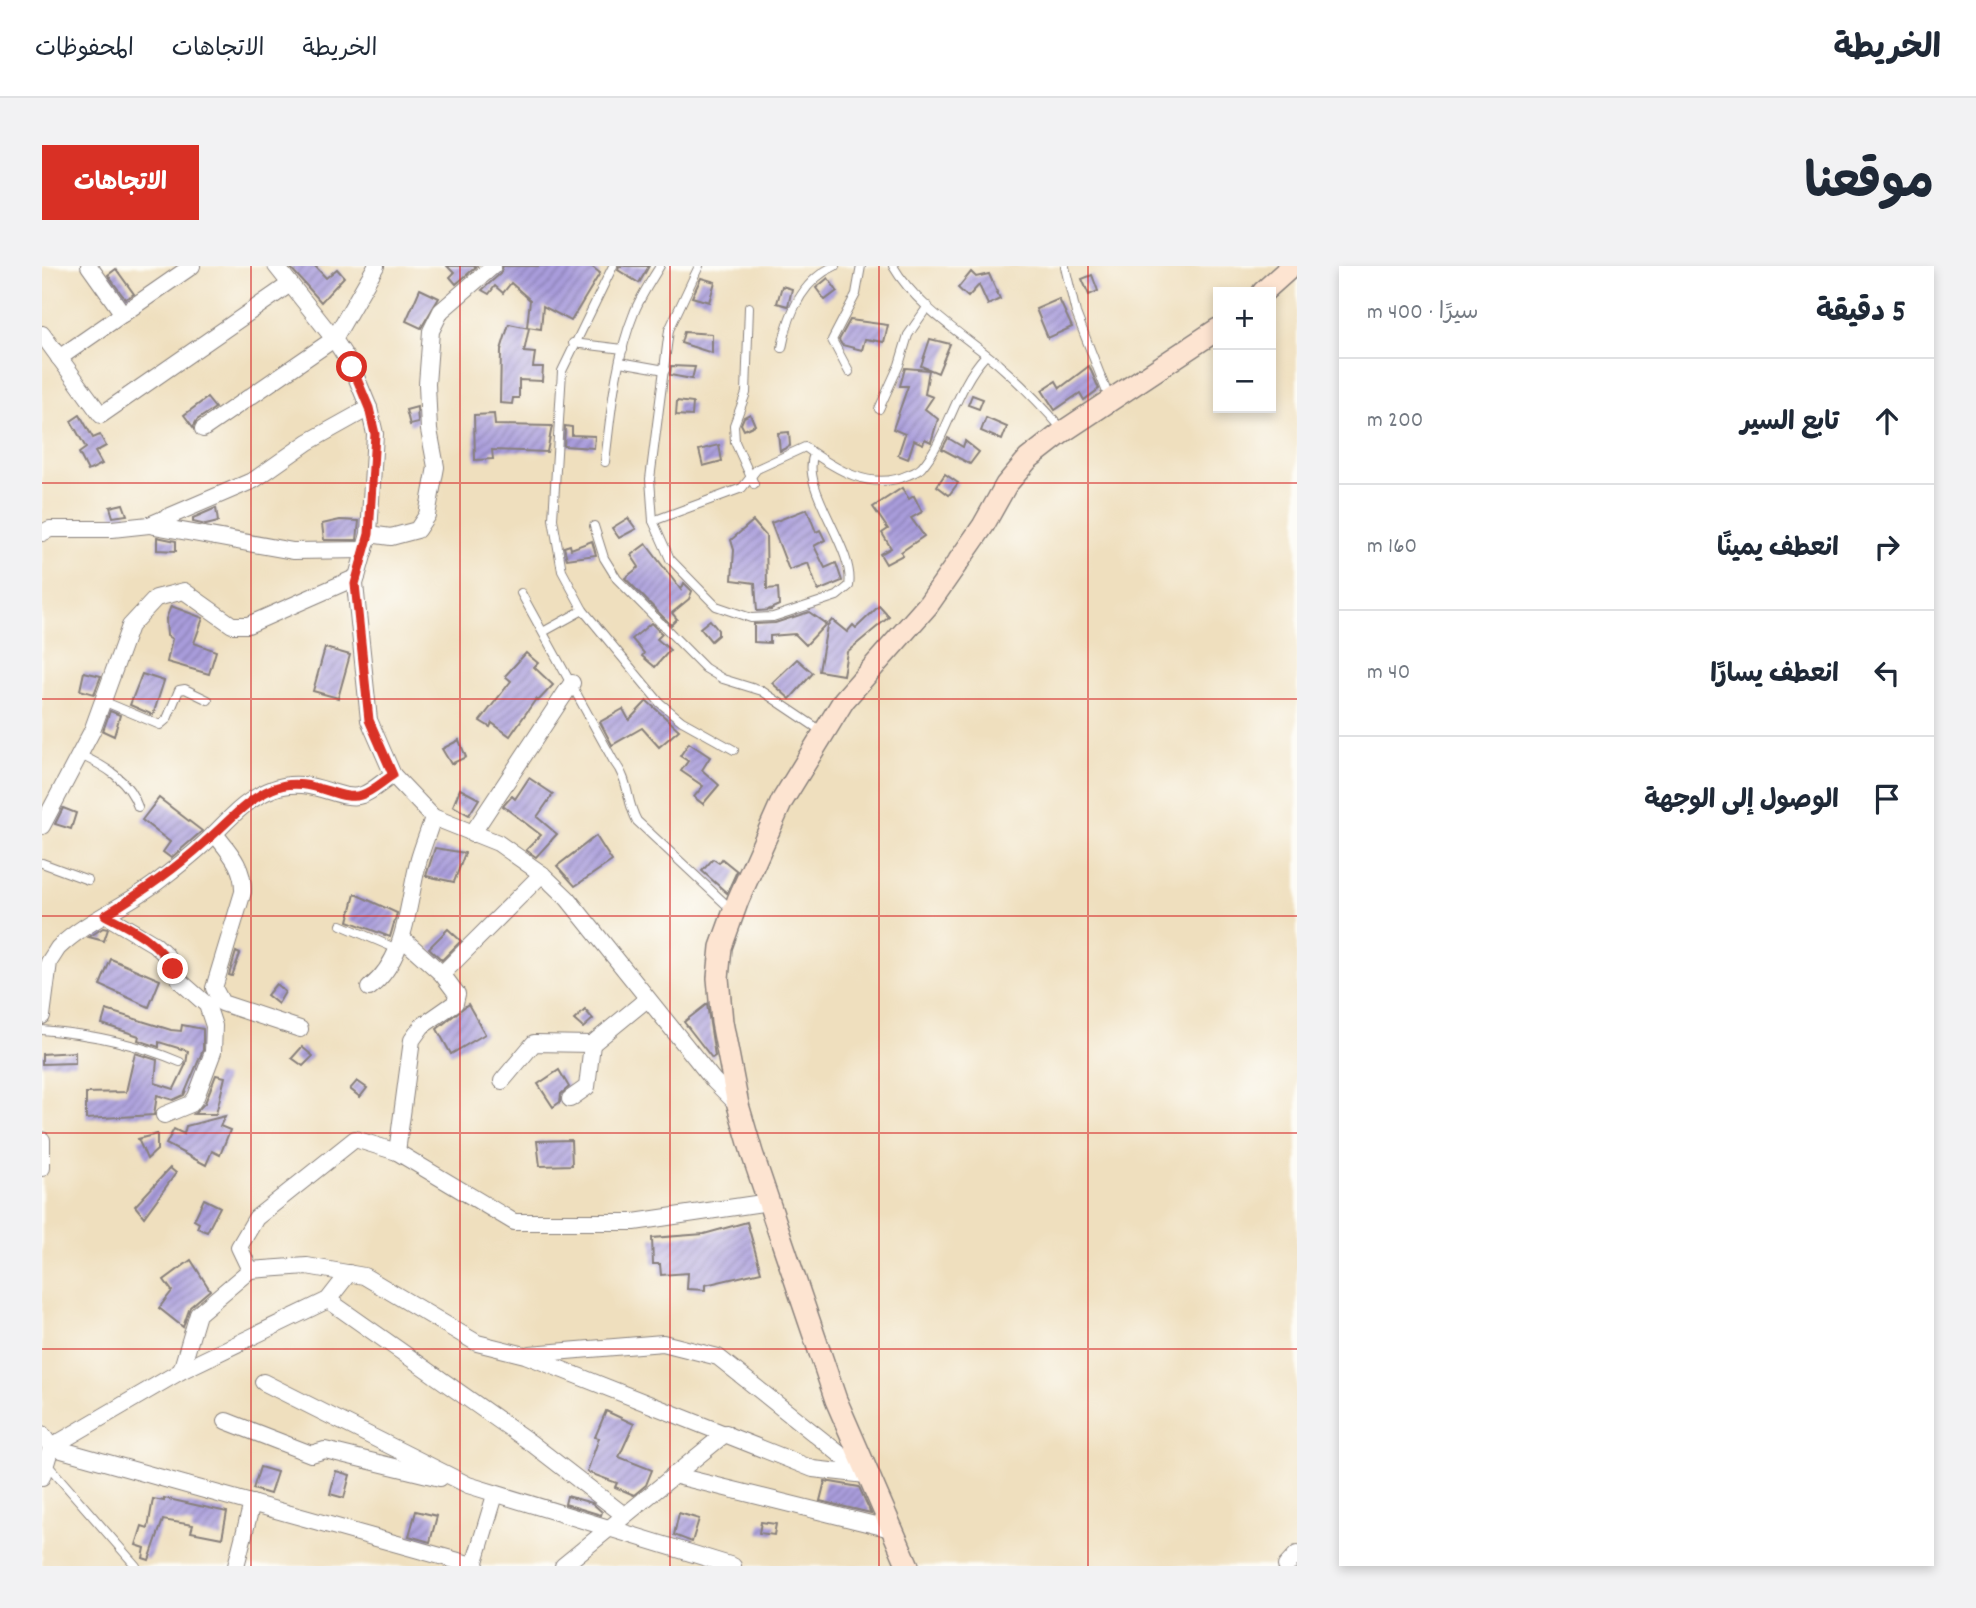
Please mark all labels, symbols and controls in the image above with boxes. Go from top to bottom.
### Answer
text: الخريطة [1834,27,1941,74]
text: المحفوظات [35,33,134,67]
text: الاتجاهات [172,33,265,67]
text: الخريطة [303,33,377,67]
button: الاتجاهات [42,145,199,220]
text: موقعنا [1804,151,1934,221]
map controls [1213,287,1276,413]
button: + [1213,287,1276,350]
text: 5 دقيقة [1816,293,1906,336]
text: سيرًا · 400 m [1367,297,1479,330]
button: − [1213,350,1276,413]
route start [336,351,367,382]
icon: ahead [1868,402,1906,440]
text: 200 m [1367,405,1423,438]
text: تابع السير [1740,405,1839,442]
icon: right [1868,528,1906,566]
text: 160 m [1367,531,1417,564]
text: انعطف يمينًا [1717,531,1839,568]
icon: left [1868,654,1906,692]
text: 40 m [1367,657,1410,690]
text: انعطف يسارًا [1710,657,1839,694]
icon: arrive [1868,780,1906,818]
text: الوصول إلى الوجهة [1644,783,1839,820]
route end [157,953,188,984]

